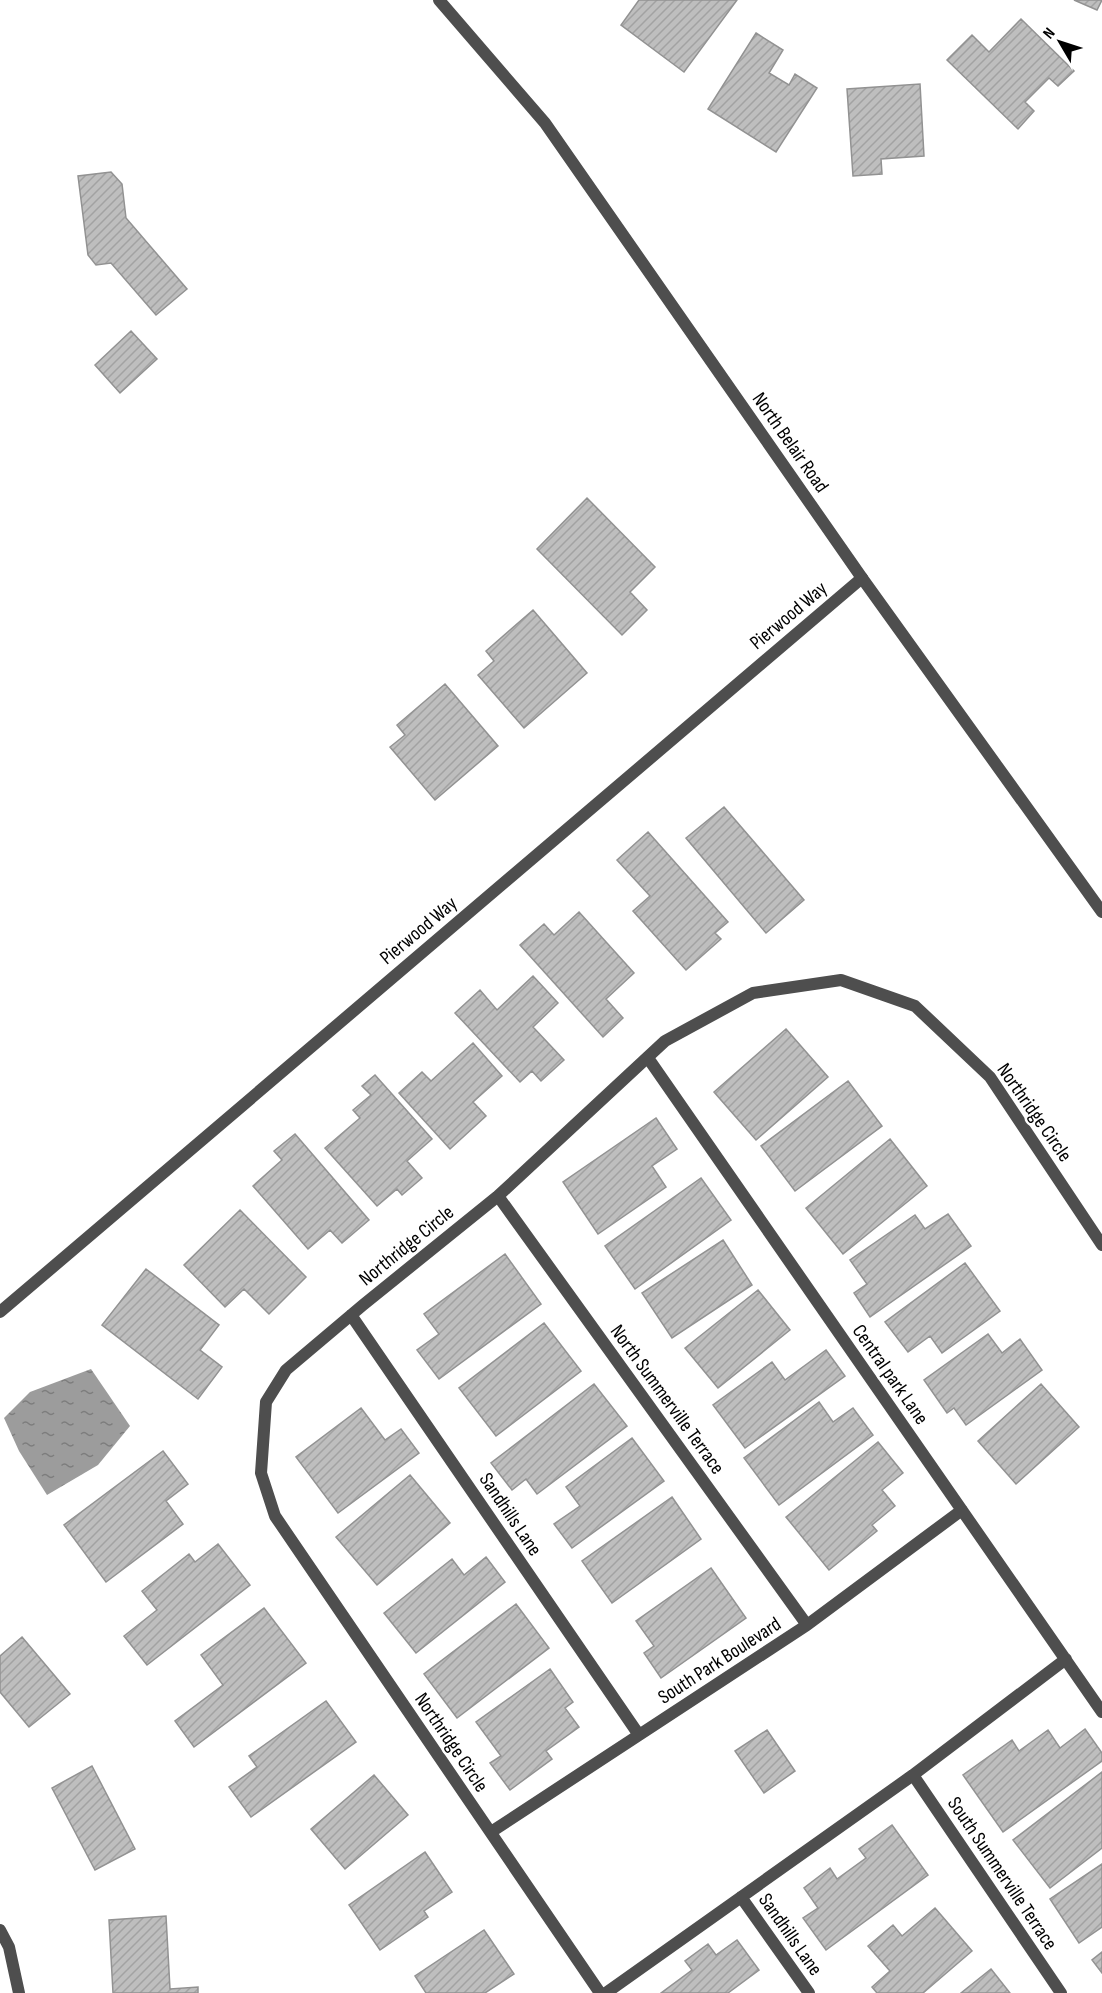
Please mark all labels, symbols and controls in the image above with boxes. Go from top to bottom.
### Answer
north arrow [1030,12,1090,72]
text: N [1039,24,1060,43]
street label: North Belair Road [747,388,833,497]
street label: Pierwood Way [745,576,832,655]
street label: Pierwood Way [375,891,462,970]
street label: Northridge Circle [991,1059,1077,1166]
street label: Northridge Circle [355,1200,459,1291]
street label: North Summerville Terrace [605,1320,729,1479]
street label: Central park Lane [847,1320,933,1429]
street label: Sandhills Lane [474,1468,547,1561]
street label: South Park Boulevard [654,1612,785,1709]
street label: Northridge Circle [409,1688,493,1797]
street label: South Summerville Terrace [942,1792,1062,1955]
street label: Sandhills Lane [753,1889,827,1980]

